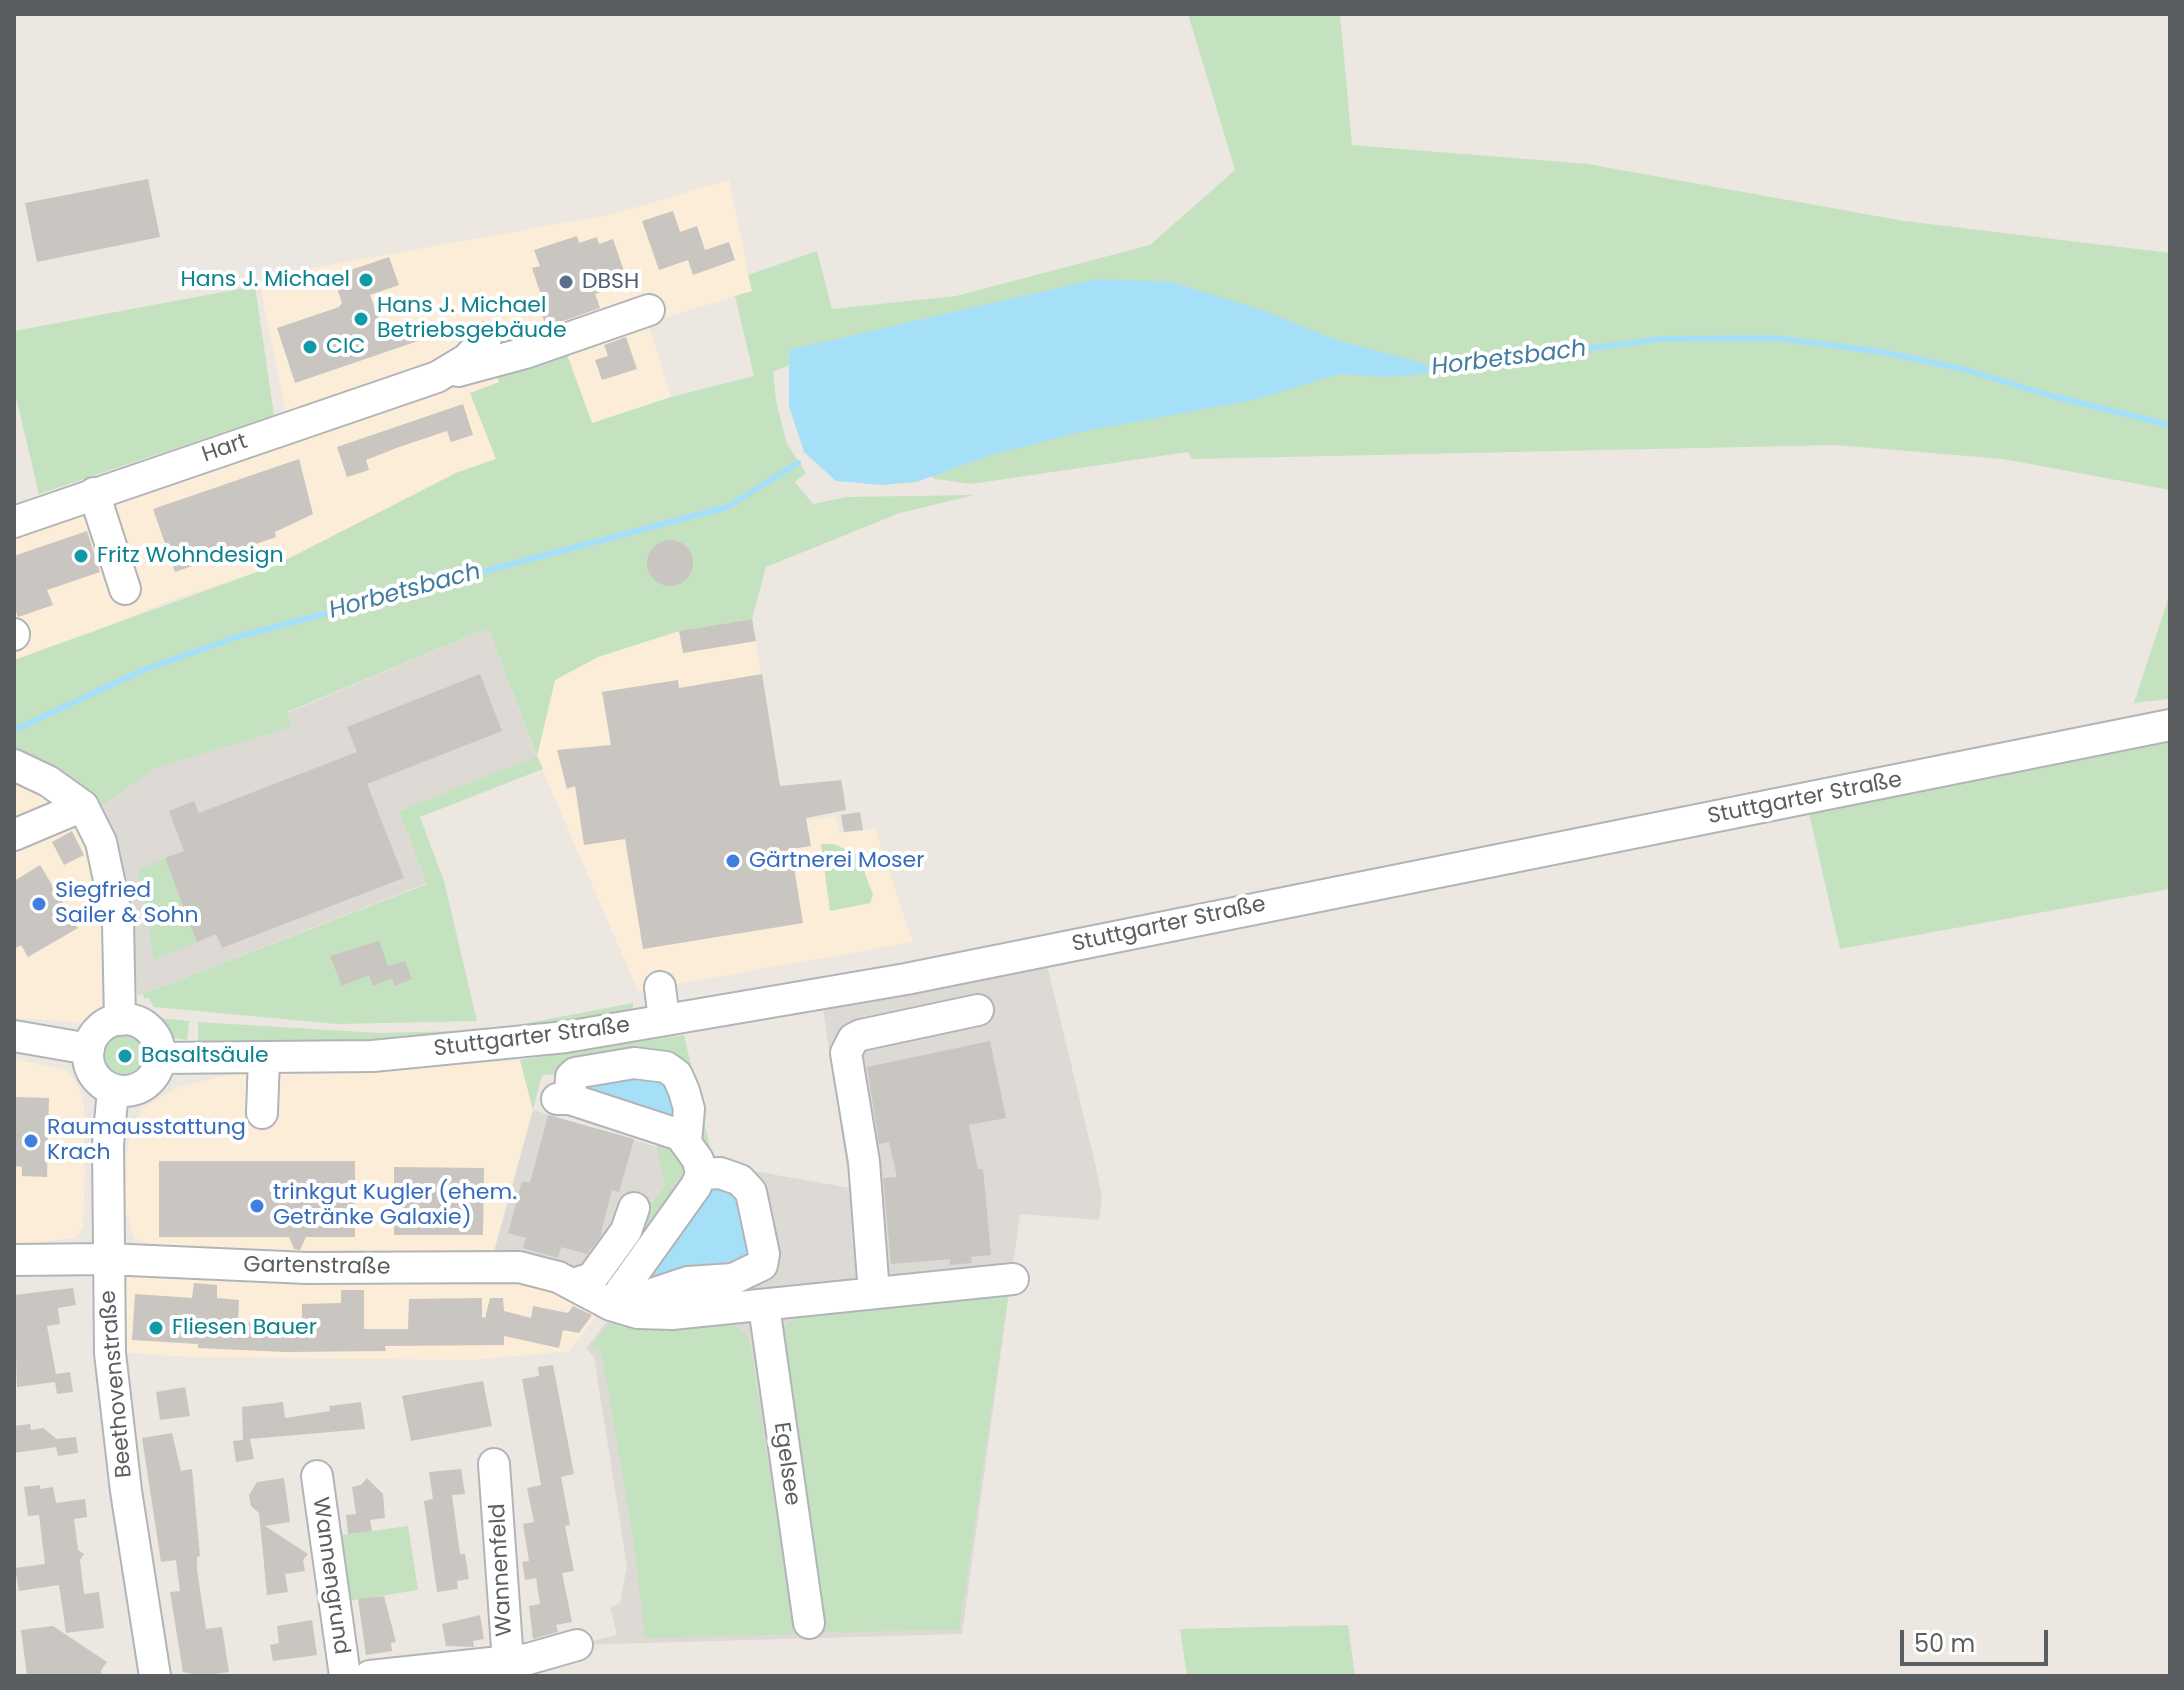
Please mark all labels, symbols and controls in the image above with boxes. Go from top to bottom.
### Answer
place label: Hans J. Michael [181,267,350,293]
place label: DBSH [582,269,639,295]
marker: Hans J. Michael [357,271,375,289]
marker: DBSH [557,273,575,291]
place label: Hans J. Michael Betriebsgebäude [377,293,567,344]
marker: Hans J. Michael Betriebsgebäude [352,310,370,328]
place label: CIC [326,334,365,360]
water label: Horbetsbach [1430,335,1588,383]
marker: CIC [301,338,319,356]
street label: Hart [199,429,251,469]
place label: Fritz Wohndesign [97,543,284,569]
marker: Fritz Wohndesign [72,547,90,565]
water label: Horbetsbach [326,558,484,626]
street label: Stuttgarter Straße [1706,767,1904,831]
place label: Gärtnerei Moser [749,848,924,874]
marker: Gärtnerei Moser [724,852,742,870]
place label: Siegfried Sailer & Sohn [55,878,199,930]
street label: Stuttgarter Straße [1070,892,1268,958]
marker: Siegfried Sailer & Sohn [30,895,48,913]
street label: Stuttgarter Straße [432,1013,632,1063]
place label: Basaltsäule [141,1043,269,1069]
marker: Basaltsäule [116,1047,134,1065]
place label: Raumausstattung Krach [47,1115,246,1166]
marker: Raumausstattung Krach [22,1132,40,1150]
place label: trinkgut Kugler (ehem. Getränke Galaxie) [273,1180,517,1232]
marker: trinkgut Kugler (ehem. Getränke Galaxie) [248,1197,266,1215]
street label: Gartenstraße [243,1253,391,1281]
street label: Beethovenstraße [96,1289,138,1479]
place label: Fliesen Bauer [172,1315,317,1341]
marker: Fliesen Bauer [147,1319,165,1337]
street label: Egelsee [767,1421,805,1507]
street label: Wannengrund [306,1496,354,1656]
street label: Wannenfeld [485,1503,519,1637]
scale bar [1904,1614,2052,1664]
text: 50 m [1914,1627,1975,1660]

